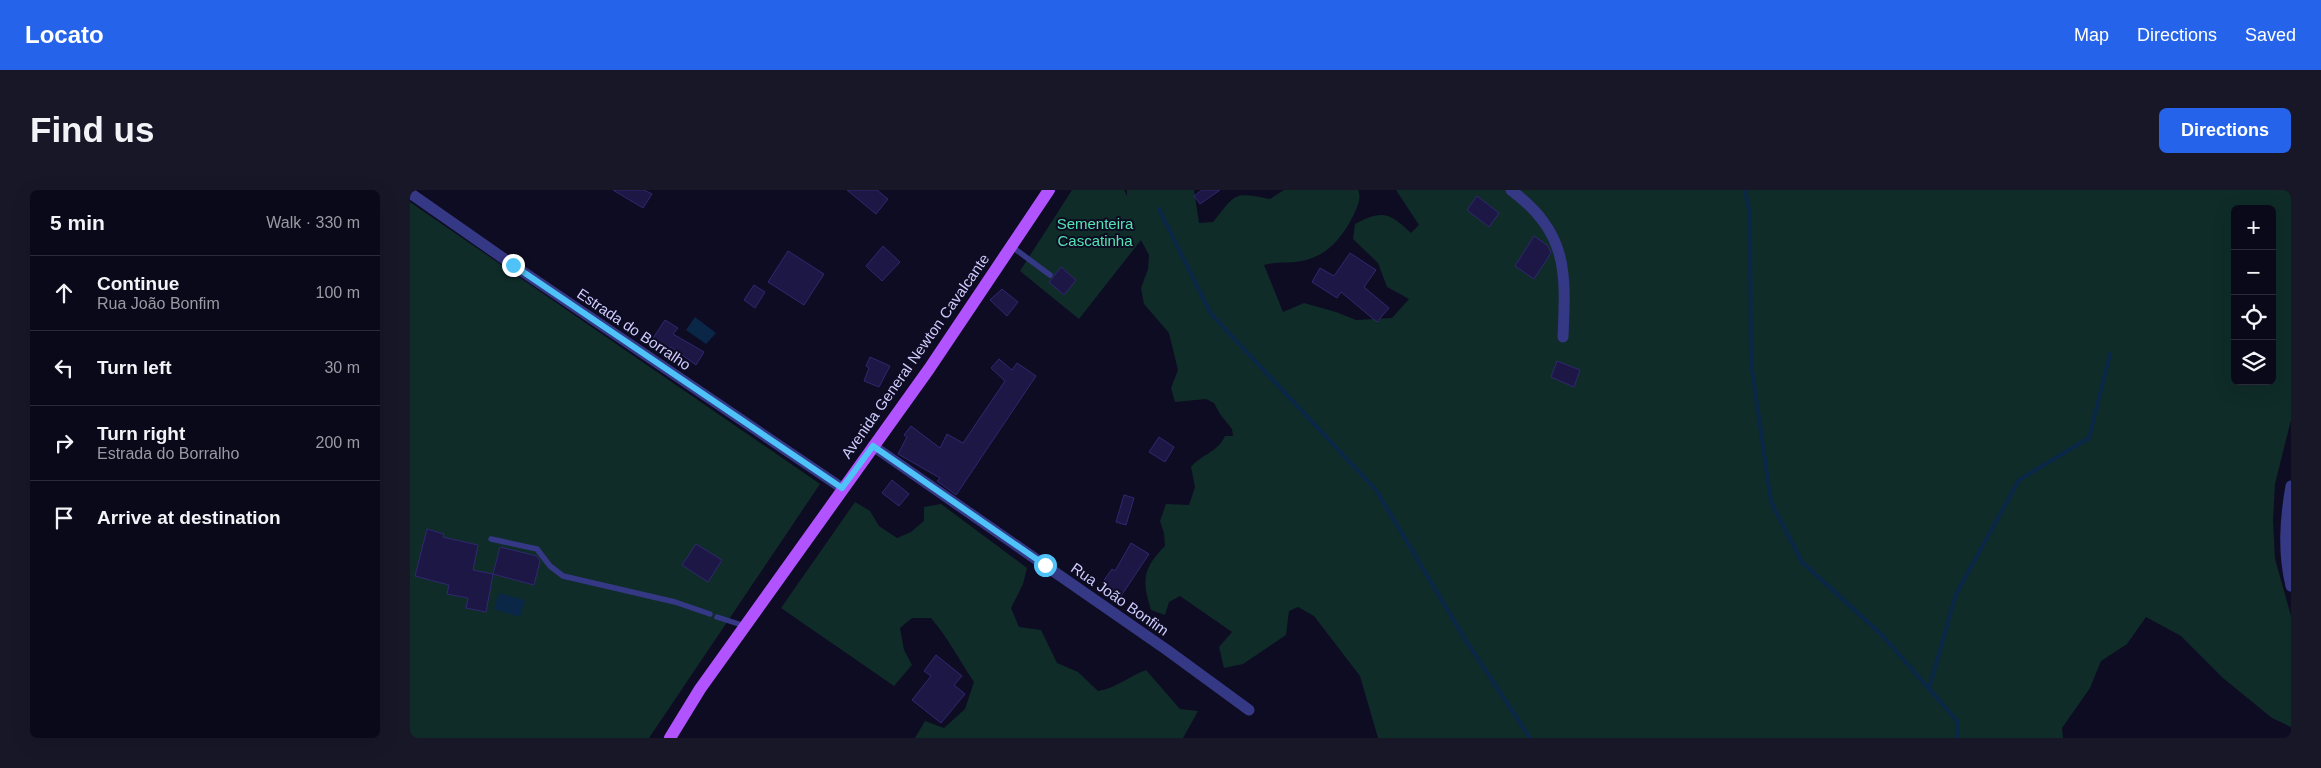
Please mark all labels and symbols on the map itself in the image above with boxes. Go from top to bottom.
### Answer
park label: Sementeira Cascatinha [1057,215,1134,249]
street label: Avenida General Newton Cavalcante [838,250,992,462]
route end [502,254,525,277]
street label: Estrada do Borralho [574,285,694,373]
route start [1034,554,1057,577]
street label: Rua João Bonfim [1068,559,1172,639]

